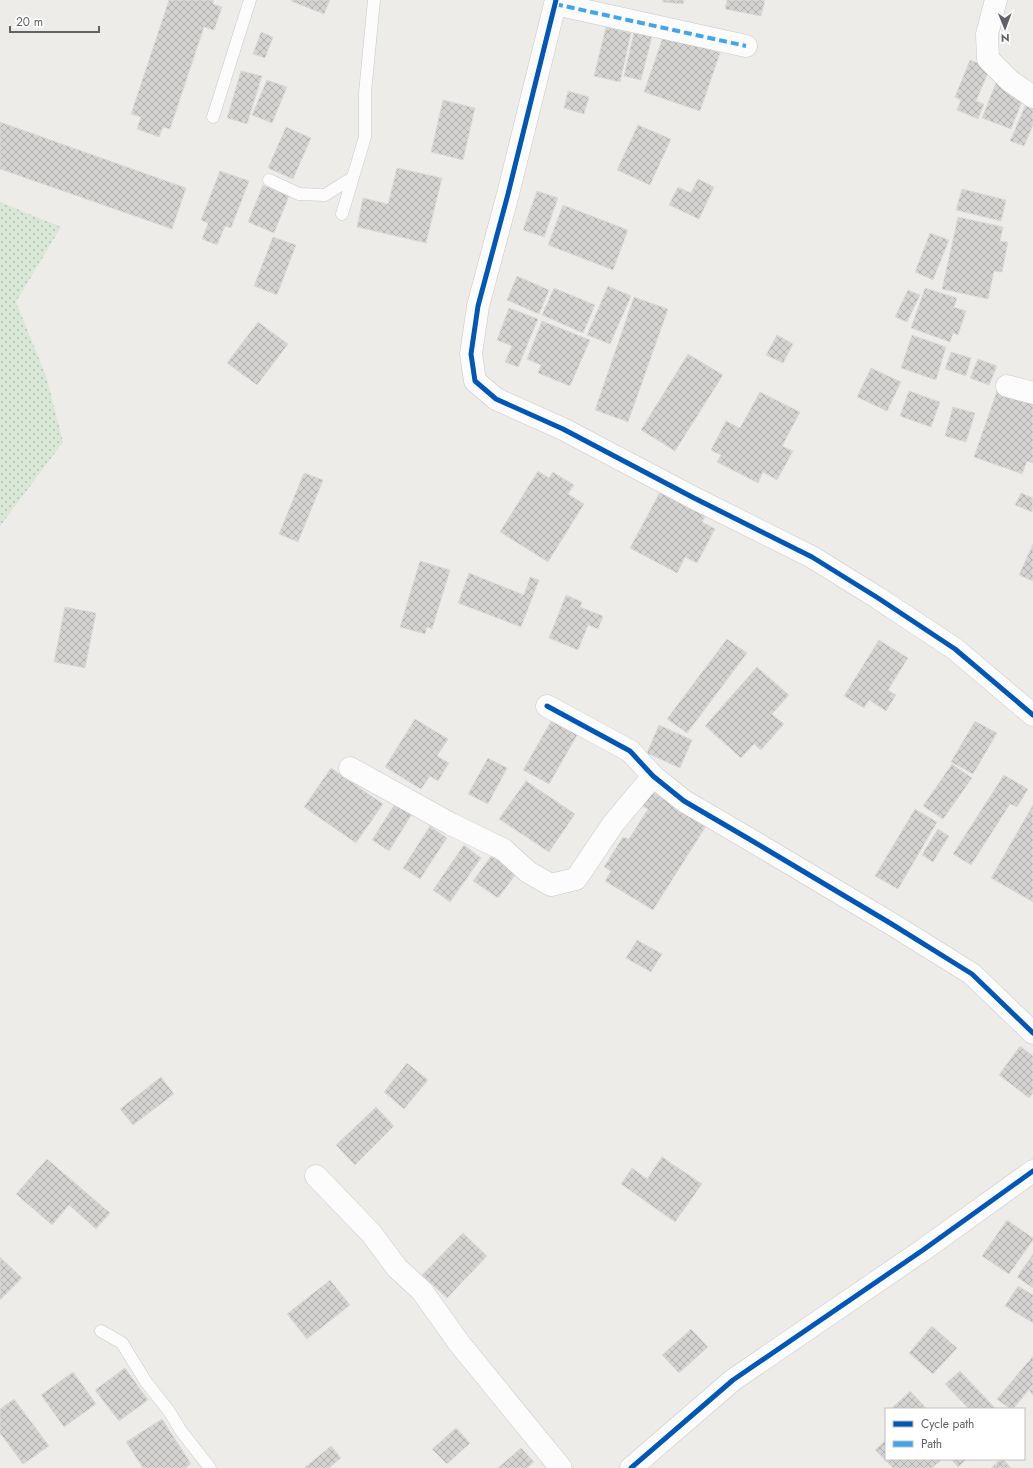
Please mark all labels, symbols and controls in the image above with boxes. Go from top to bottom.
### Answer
scale bar [10,8,99,34]
north arrow [985,8,1025,48]
text: 20 m [16,13,43,31]
text: N [1001,30,1010,46]
legend [885,1408,1025,1460]
text: Cycle path [921,1415,974,1433]
text: Path [921,1435,942,1453]

